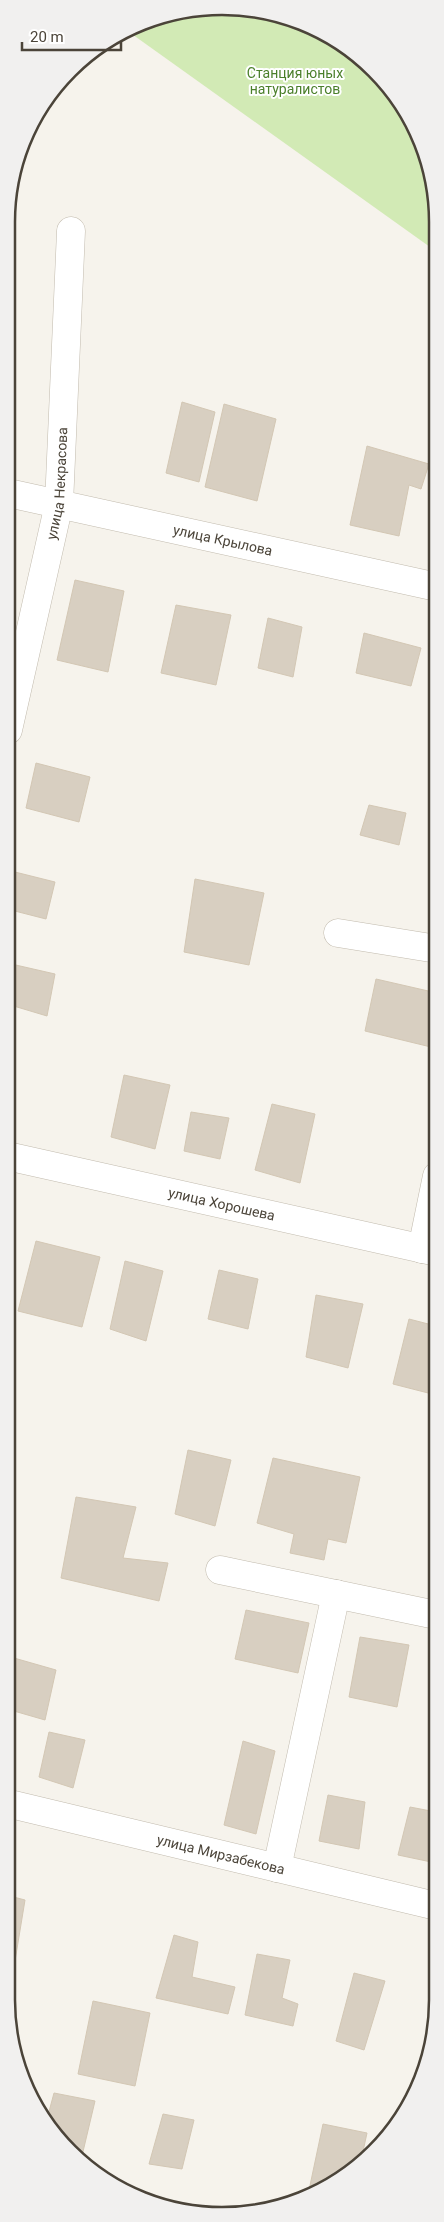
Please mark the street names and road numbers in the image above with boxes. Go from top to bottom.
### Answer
street label: улица Некрасова [43,427,70,541]
street label: улица Крылова [172,521,274,559]
street label: улица Хорошева [167,1184,277,1224]
street label: улица Мирзабекова [155,1831,287,1878]

